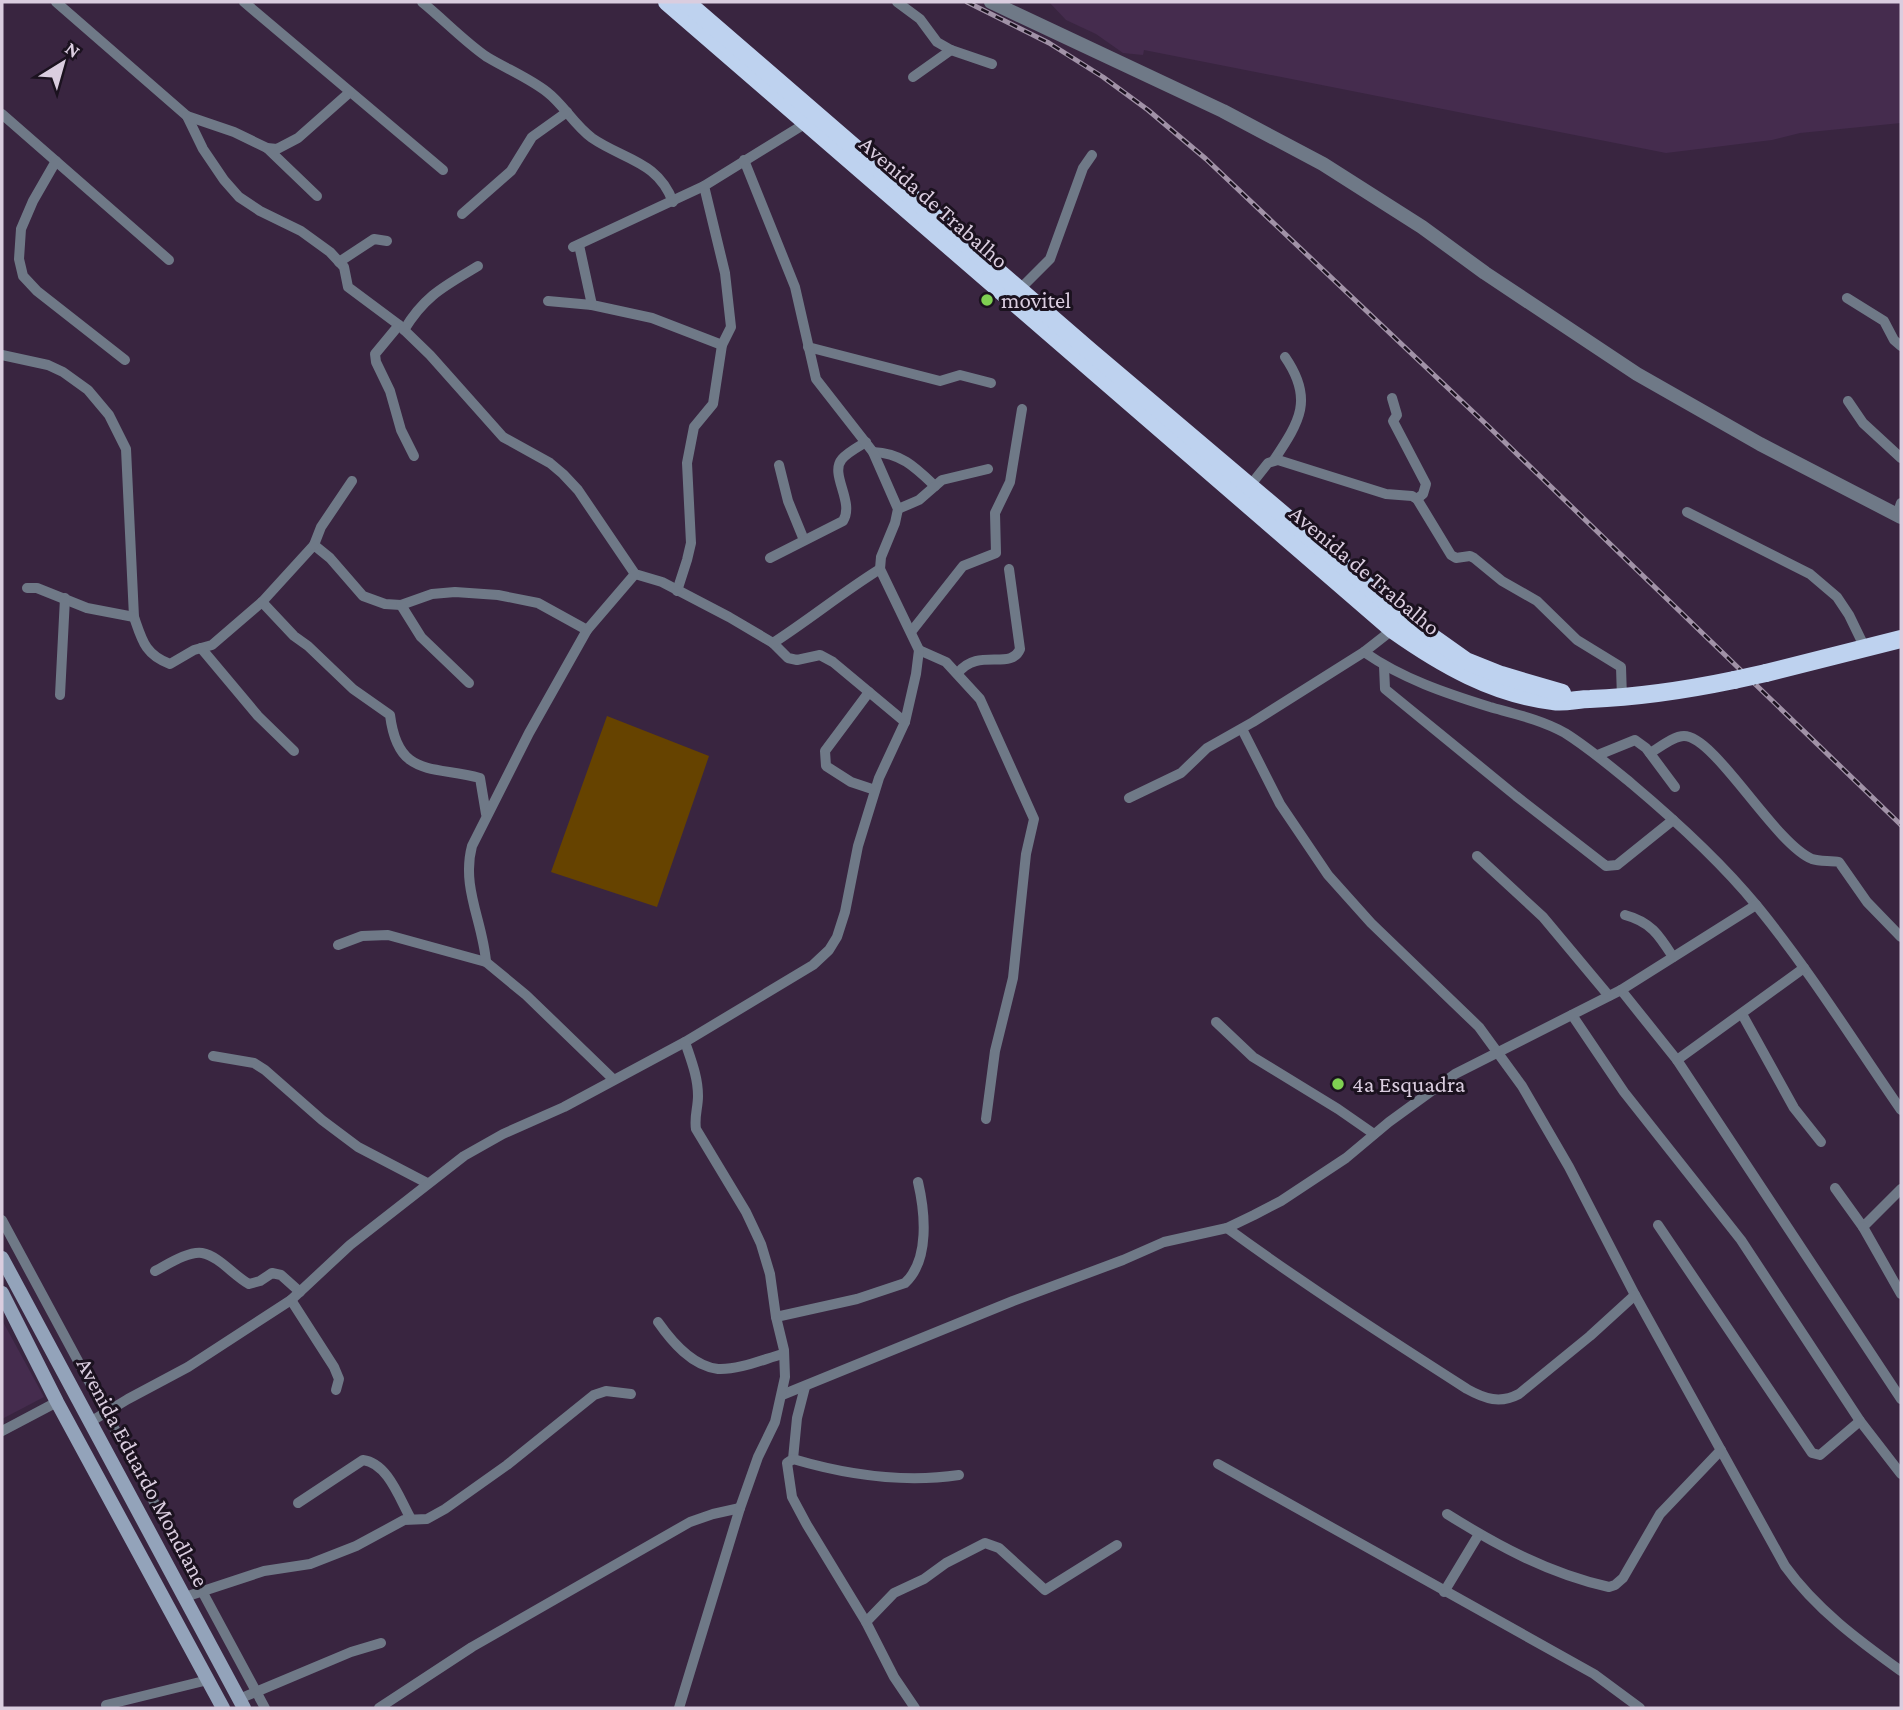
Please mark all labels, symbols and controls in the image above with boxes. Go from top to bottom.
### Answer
north arrow [28,28,98,98]
text: N [61,38,84,62]
street label: Avenida de Trabalho [854,130,1014,274]
place label: movitel [1001,287,1071,313]
marker: movitel [979,292,995,308]
street label: Avenida de Trabalho [1285,500,1445,640]
place label: 4a Esquadra [1352,1071,1466,1097]
marker: 4a Esquadra [1330,1076,1346,1092]
street label: Avenida Eduardo Mondlane [72,1353,214,1591]

